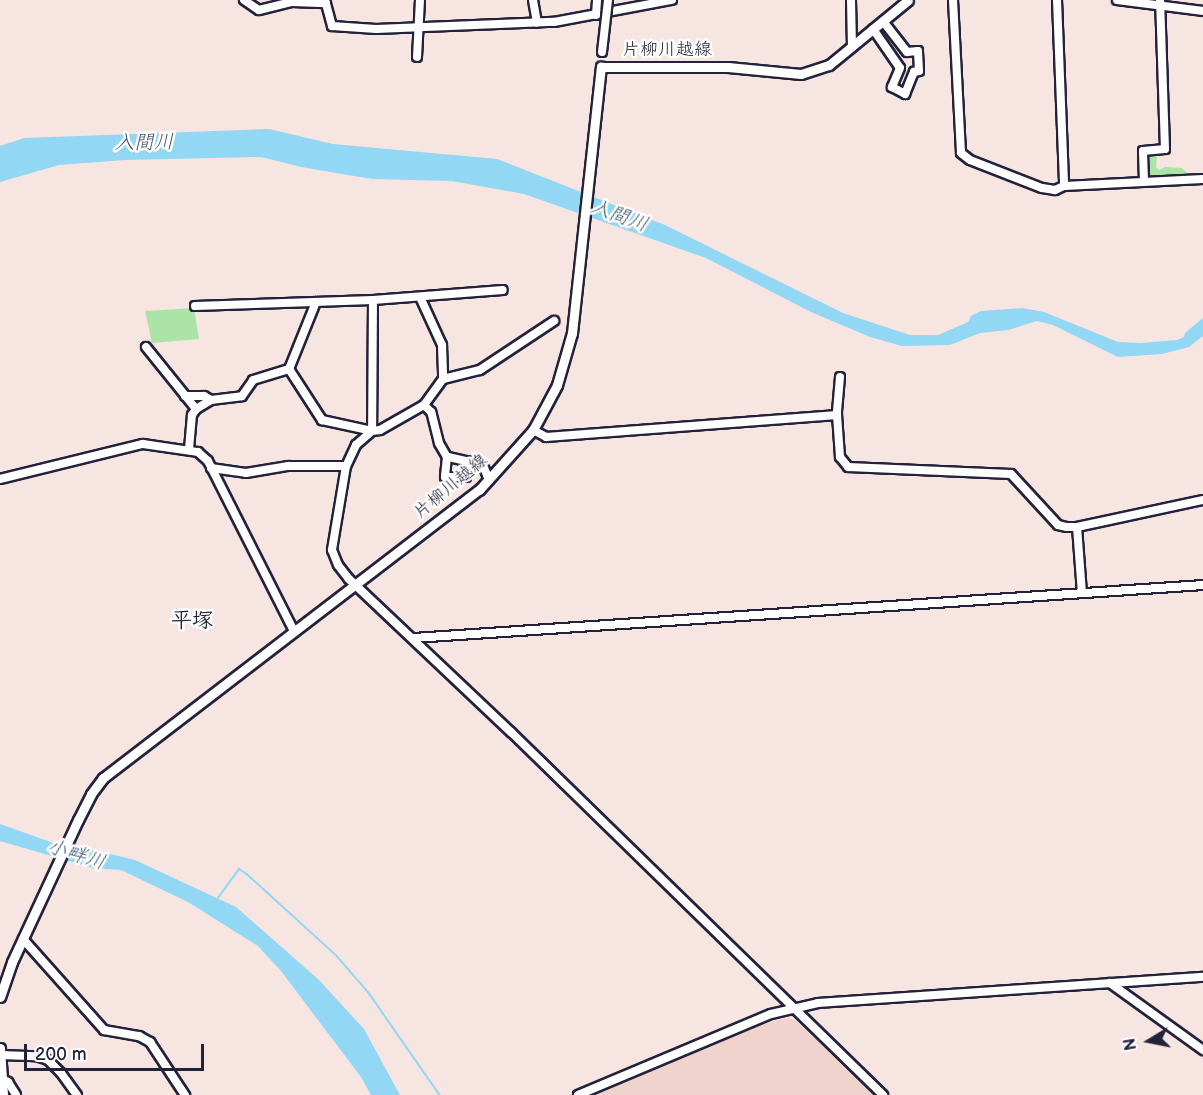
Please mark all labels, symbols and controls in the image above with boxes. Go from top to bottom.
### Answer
street label: 片柳川越線 [622,39,712,61]
water label: 入間川 [114,130,174,156]
water label: 入間川 [587,194,651,238]
street label: 片柳川越線 [410,450,492,524]
district label: 平塚 [171,608,213,634]
water label: 小畔川 [44,835,108,875]
north arrow [1119,1011,1179,1071]
scale bar [27,1032,207,1070]
text: N [1120,1037,1141,1052]
text: 200 m [35,1044,87,1065]

